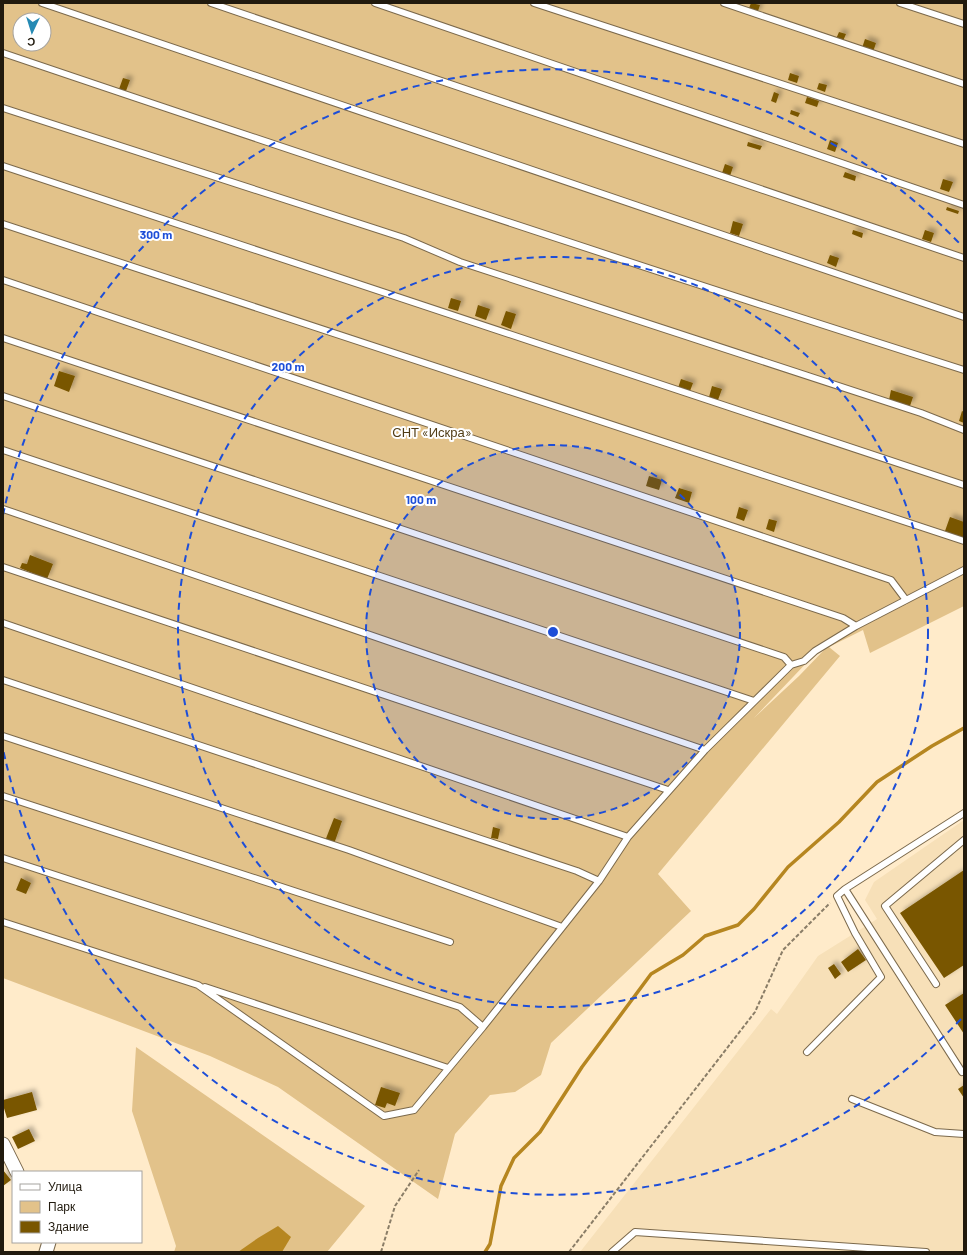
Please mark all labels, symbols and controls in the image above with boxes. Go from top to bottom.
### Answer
north arrow [12,12,52,52]
text: С [27,36,36,49]
text: 300 m [140,227,172,241]
text: 200 m [272,359,304,373]
park label: СНТ «Искра» [392,424,472,440]
text: 100 m [406,492,436,506]
centre of rings [546,625,560,639]
legend [12,1171,142,1243]
text: Улица [48,1179,82,1194]
text: Парк [48,1199,76,1214]
text: Здание [48,1219,89,1234]

